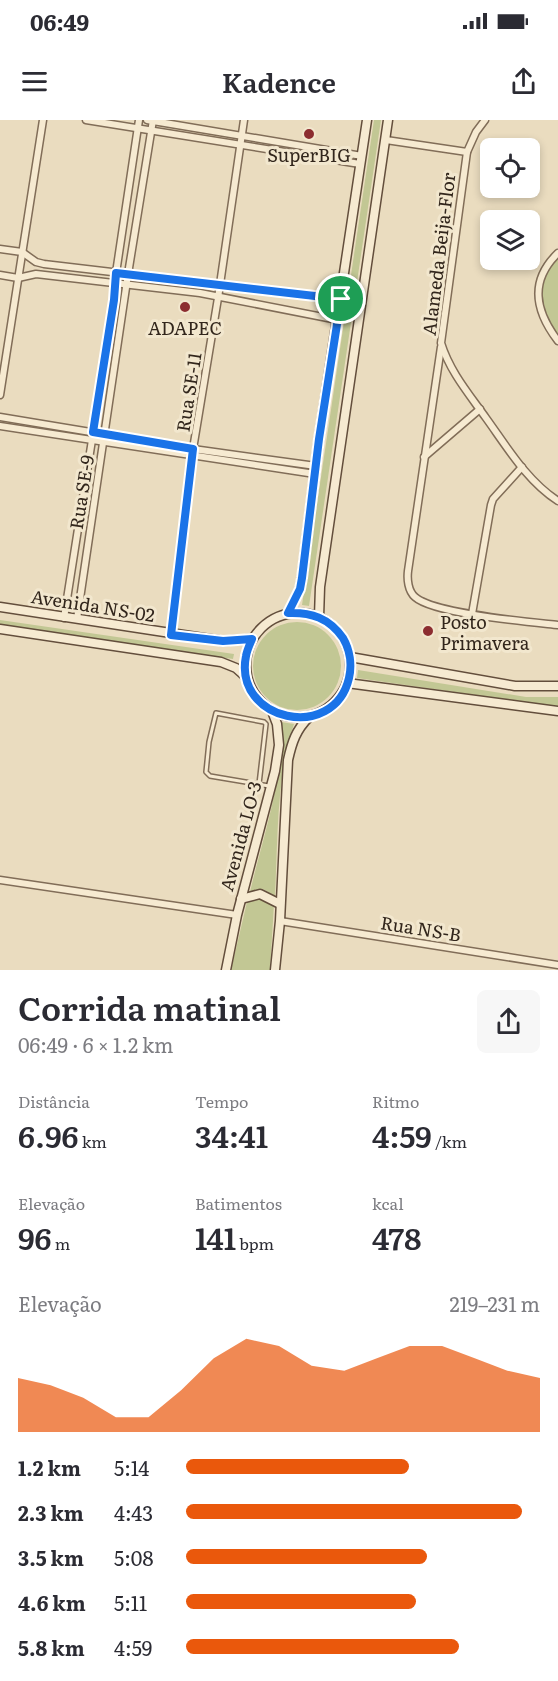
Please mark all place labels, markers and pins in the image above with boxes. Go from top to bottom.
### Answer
marker: SuperBIG [302,127,316,141]
place label: SuperBIG [267,141,351,168]
pin [315,273,366,324]
marker: ADAPEC [178,300,192,314]
place label: ADAPEC [148,314,222,341]
place label: Posto Primavera [440,608,530,656]
marker: Posto Primavera [421,624,435,638]

